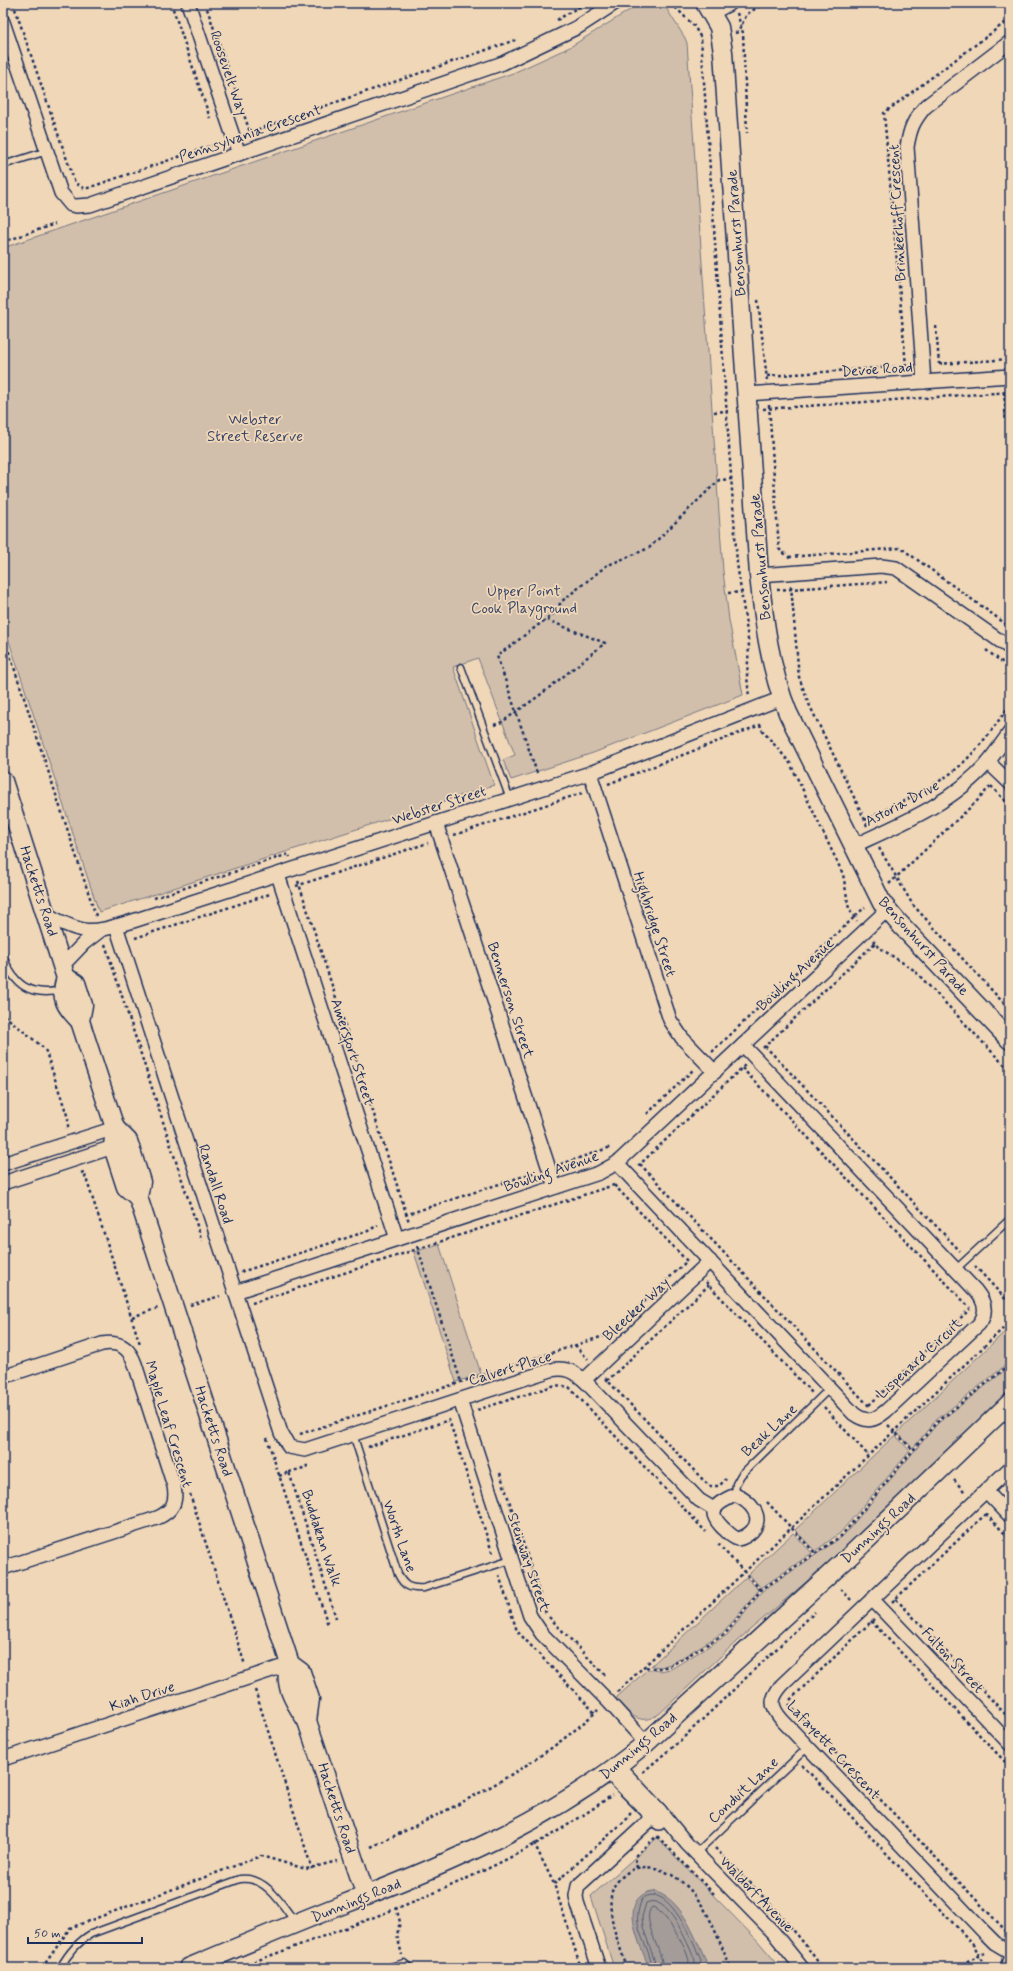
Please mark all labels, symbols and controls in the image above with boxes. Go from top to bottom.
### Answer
street label: Roosevelt Way [204,28,252,118]
street label: Pennsylvania Crescent [177,100,324,168]
street label: Brinkerhoff Crescent [884,144,912,282]
street label: Bensonhurst Parade [723,169,751,297]
street label: Devoe Road [841,358,913,382]
park label: Webster Street Reserve [207,410,303,447]
street label: Bensonhurst Parade [745,493,776,621]
park label: Upper Point Cook Playground [471,582,577,620]
street label: Astoria Drive [862,776,943,832]
street label: Webster Street [390,781,489,831]
street label: Hacketts Road [14,843,62,939]
street label: Highbridge Street [627,869,681,980]
street label: Bensonhurst Parade [873,893,973,1001]
street label: Bowling Avenue [753,934,839,1017]
street label: Bennerson Street [482,940,538,1061]
street label: Amersfort Street [323,996,379,1109]
street label: Randall Road [193,1142,237,1227]
street label: Bowling Avenue [501,1146,602,1198]
street label: Bleecker Way [599,1273,675,1346]
street label: Lispenard Circuit [872,1314,967,1404]
street label: Calvert Place [466,1347,555,1391]
street label: Maple Leaf Crescent [139,1358,197,1491]
street label: Hacketts Road [189,1383,237,1479]
street label: Beak Lane [737,1400,802,1462]
street label: Buddakan Walk [296,1487,346,1590]
street label: Dunnings Road [837,1489,921,1569]
street label: Worth Lane [377,1498,421,1575]
street label: Steinway Street [502,1510,554,1615]
street label: Fulton Street [917,1623,988,1698]
street label: Kiah Drive [107,1677,178,1717]
street label: Lafayette Crescent [782,1697,885,1805]
street label: Dunnings Road [596,1708,682,1786]
street label: Conduit Lane [704,1753,783,1829]
street label: Hacketts Road [312,1760,360,1856]
street label: Waldorf Avenue [715,1852,798,1937]
street label: Dunnings Road [308,1874,405,1929]
scale bar [28,1919,142,1945]
text: 50 m [34,1926,61,1942]

